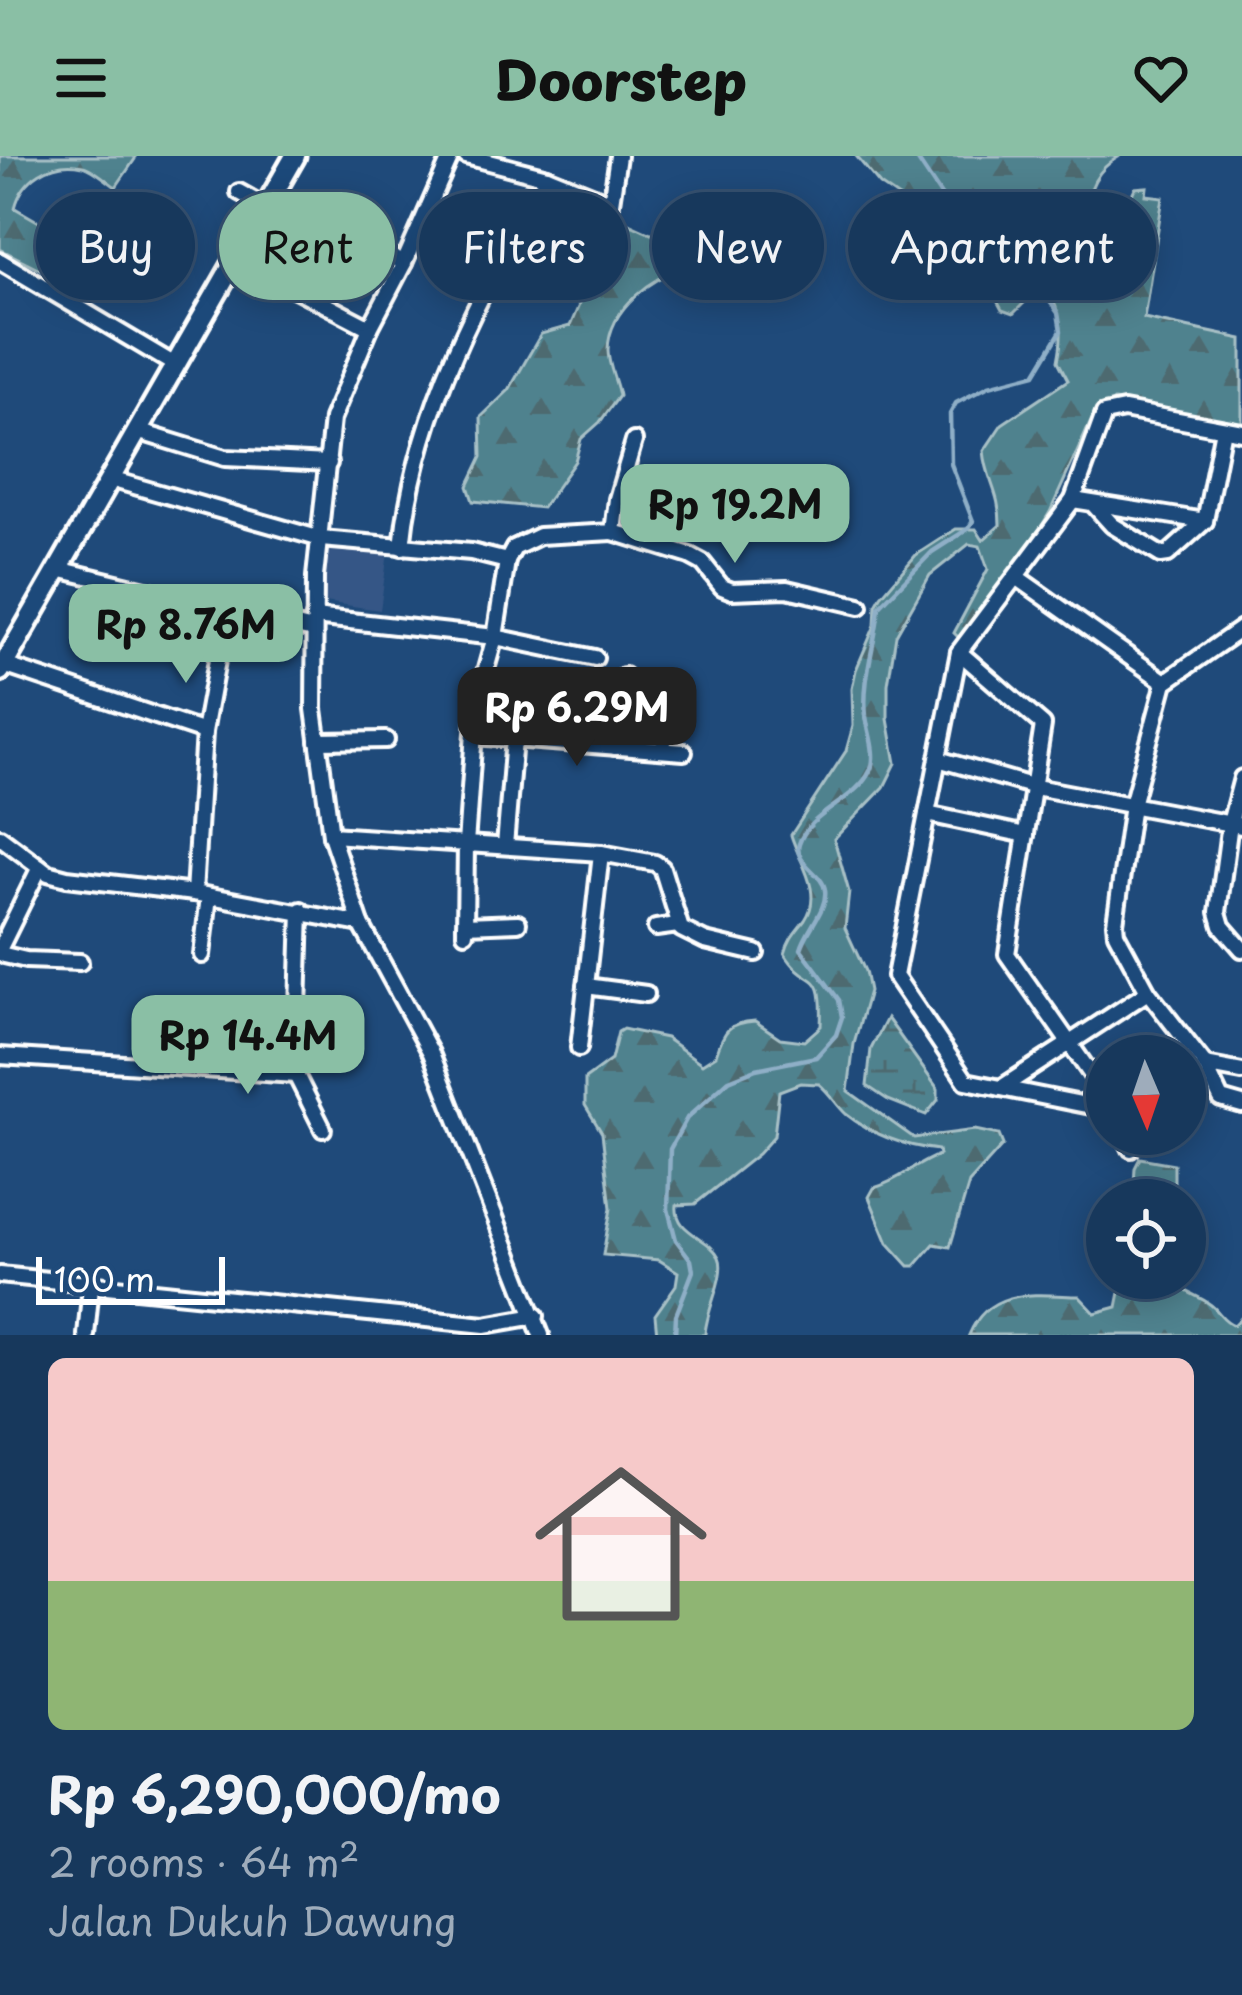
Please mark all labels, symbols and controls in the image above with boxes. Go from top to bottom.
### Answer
text: Doorstep [495,38,747,119]
icon: menu [48,45,114,111]
icon: heart [1128,45,1194,111]
chip: Buy [36,192,195,300]
chip: Rent [219,192,395,300]
chip: Filters [419,192,628,300]
chip: New [652,192,824,300]
chip: Apartment [848,192,1156,300]
pin: Rp 19.2M [611,464,859,566]
text: Rp 19.2M [647,473,823,532]
pin: Rp 8.76M [62,584,310,686]
text: Rp 8.76M [96,593,276,652]
pin: Rp 6.29M [453,667,701,769]
text: Rp 6.29M [484,676,670,735]
pin: Rp 14.4M [124,995,372,1097]
text: Rp 14.4M [158,1004,338,1063]
north arrow [1086,1035,1206,1155]
map controls [1086,1035,1206,1299]
button: locate [1086,1179,1206,1299]
scale bar [36,1251,225,1304]
text: 100 m [54,1253,155,1303]
icon: home [513,1436,729,1652]
text: Rp 6,290,000/mo [48,1754,501,1831]
text: 2 rooms · 64 m² [48,1831,360,1890]
text: Jalan Dukuh Dawung [48,1890,456,1949]

